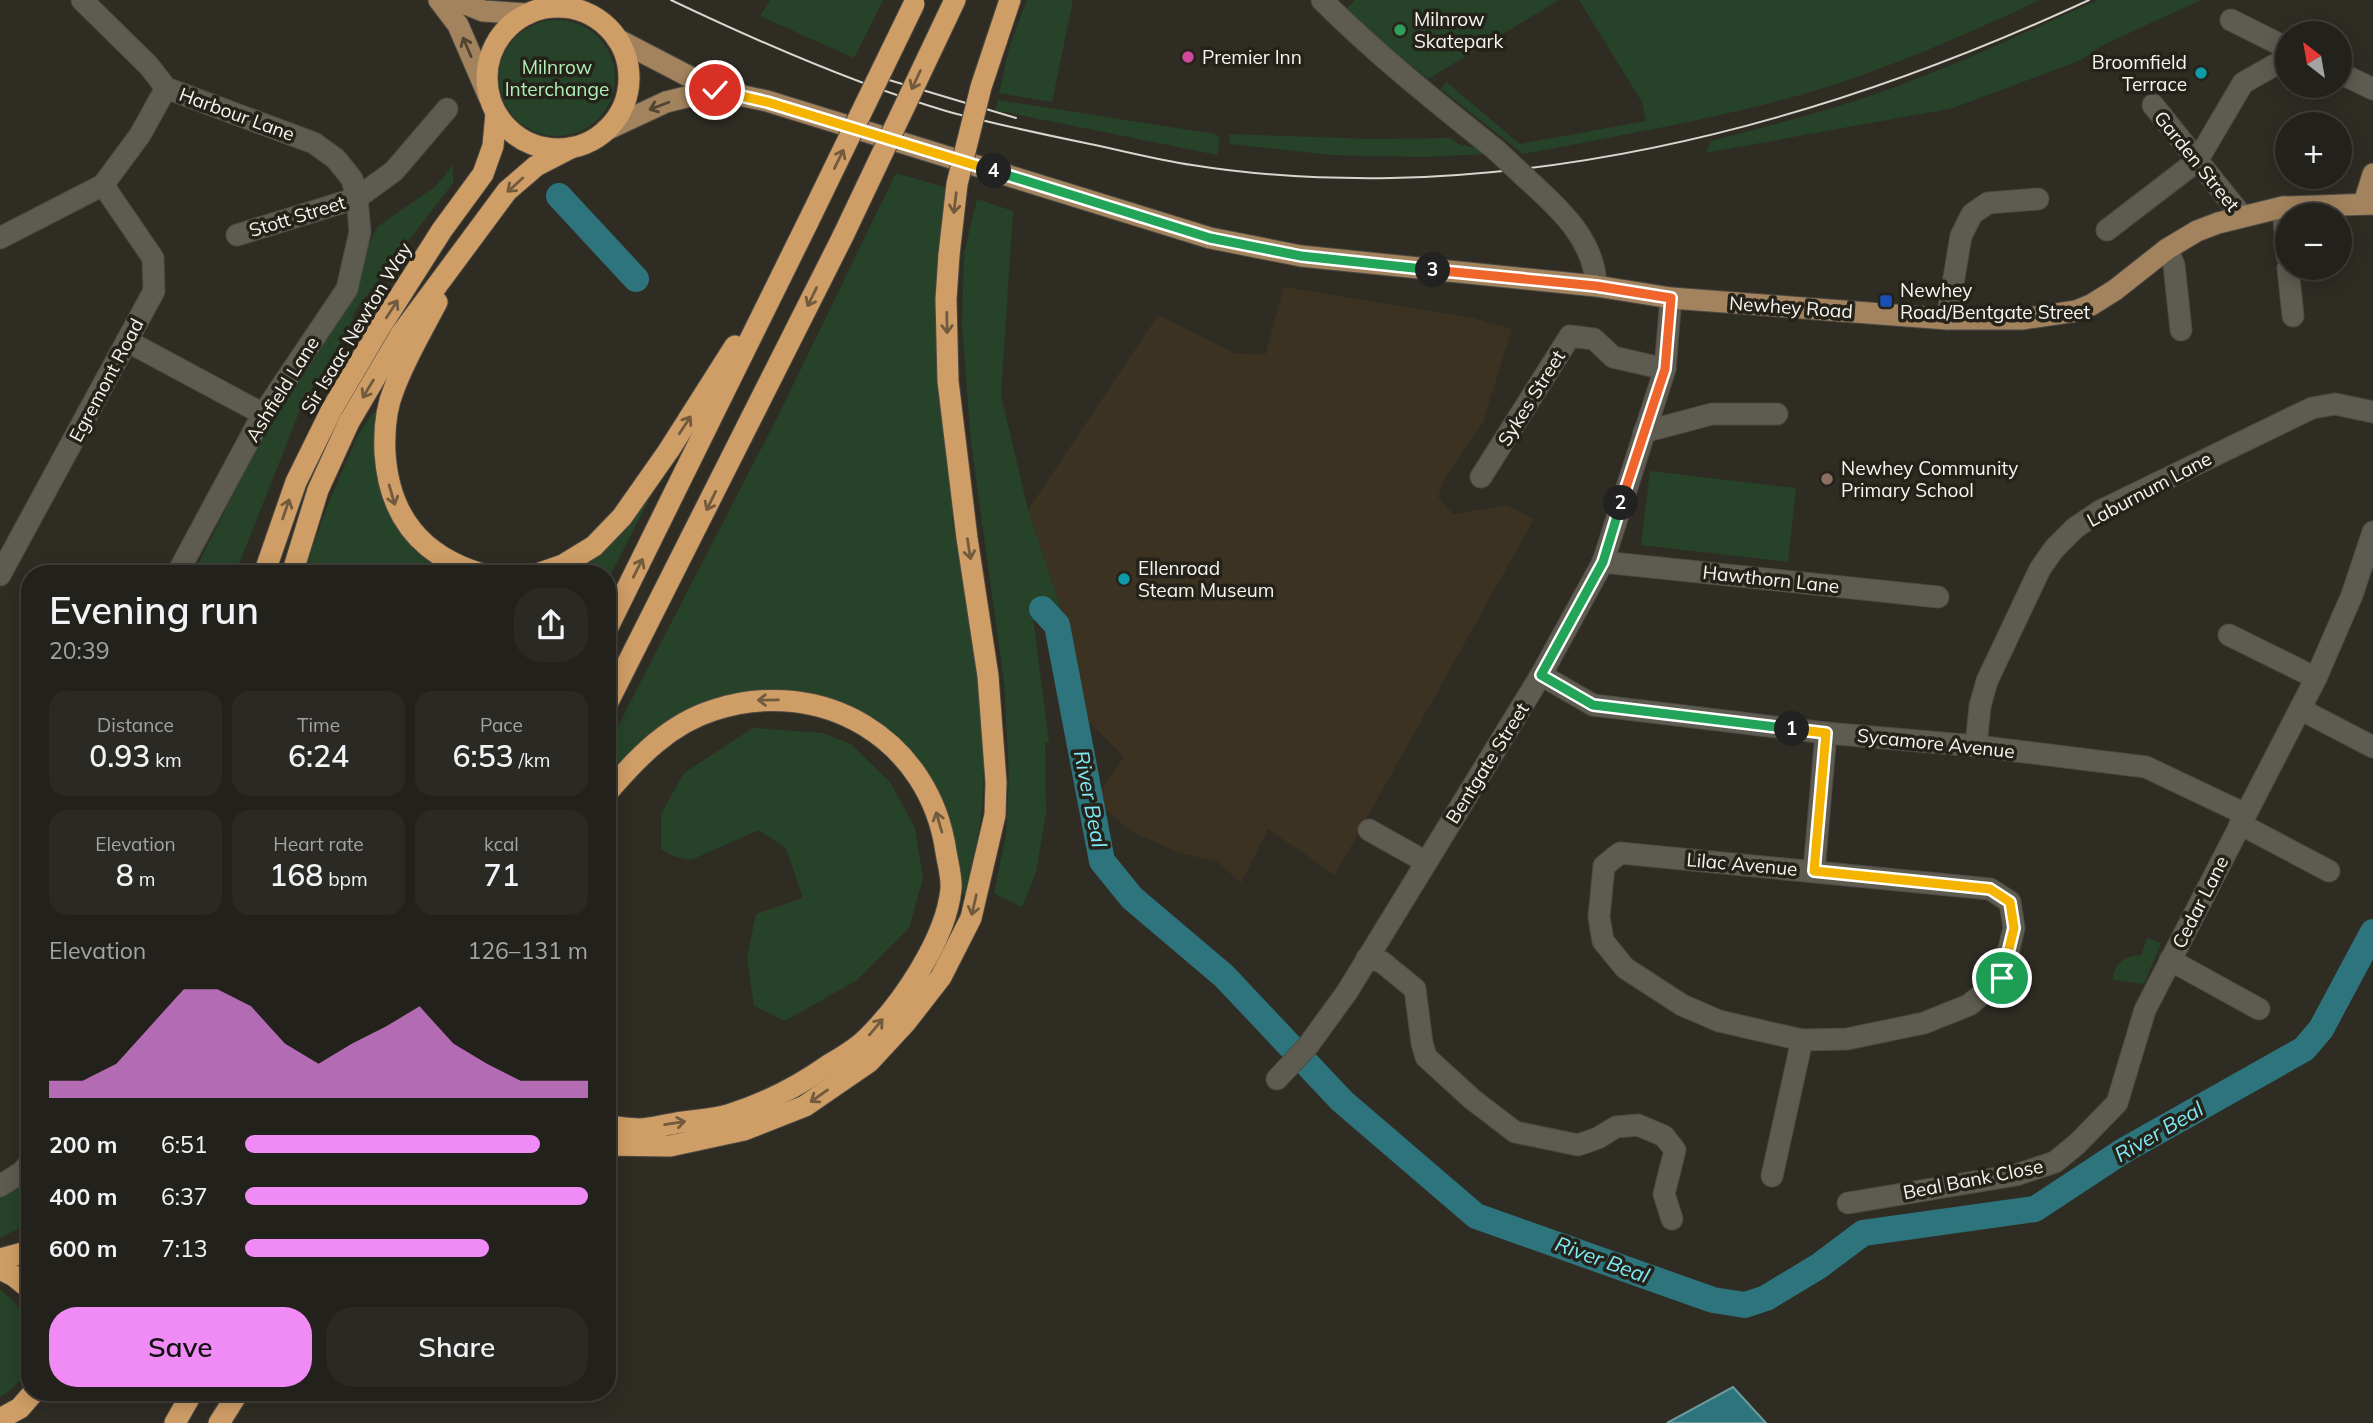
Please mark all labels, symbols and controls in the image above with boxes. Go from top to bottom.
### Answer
place label: Milnrow Skatepark [1414,7,1504,53]
north arrow [2275,21,2352,98]
map controls [2275,21,2352,280]
marker: Milnrow Skatepark [1392,22,1408,38]
one-way arrow [460,36,473,58]
place label: Premier Inn [1202,45,1302,69]
marker: Premier Inn [1180,49,1196,65]
place label: Broomfield Terrace [2092,50,2187,96]
park label: Milnrow Interchange [505,55,609,101]
pin [685,60,745,120]
marker: Broomfield Terrace [2193,65,2209,81]
one-way arrow [909,69,923,90]
icon: check [696,71,734,109]
street label: Harbour Lane [176,82,298,146]
one-way arrow [648,100,670,113]
street label: Garden Street [2149,106,2245,216]
button: + [2275,112,2352,189]
one-way arrow [833,149,846,170]
pin: 4 [976,154,1012,188]
text: 4 [988,158,999,182]
one-way arrow [506,177,524,193]
street label: Stott Street [246,190,348,242]
one-way arrow [948,191,961,214]
button: − [2275,203,2352,280]
street label: Sir Isaac Newton Way [295,238,417,418]
pin: 3 [1416,252,1450,288]
text: 3 [1427,257,1438,281]
place label: Newhey Road/Bentgate Street [1900,278,2091,324]
one-way arrow [805,286,819,307]
street label: Newhey Road [1728,291,1854,323]
marker: Newhey Road/Bentgate Street [1878,293,1894,309]
one-way arrow [385,299,399,319]
one-way arrow [940,311,954,334]
street label: Egremont Road [63,314,149,446]
street label: Ashfield Lane [240,332,324,446]
street label: Sykes Street [1492,345,1570,450]
one-way arrow [361,379,375,399]
one-way arrow [678,416,692,436]
street label: Laburnum Lane [2082,446,2216,532]
place label: Newhey Community Primary School [1841,456,2018,502]
marker: Newhey Community Primary School [1819,471,1835,487]
one-way arrow [387,483,400,505]
pin: 2 [1604,486,1638,520]
one-way arrow [704,490,718,511]
text: 2 [1615,490,1626,514]
one-way arrow [281,499,293,521]
one-way arrow [962,537,975,560]
place label: Ellenroad Steam Museum [1138,556,1274,602]
one-way arrow [631,558,645,579]
street label: Hawthorn Lane [1701,560,1841,598]
marker: Ellenroad Steam Museum [1116,571,1132,587]
text: Evening run [49,586,259,634]
button: share [514,588,588,662]
text: 20:39 [49,636,109,665]
one-way arrow [757,693,780,707]
street label: Bentgate Street [1440,698,1534,828]
pin: 1 [1774,712,1810,746]
text: Distance [97,713,174,737]
text: Time [297,713,340,737]
text: Pace [480,713,523,737]
text: 1 [1786,716,1797,740]
street label: Sycamore Avenue [1856,723,2016,763]
text: 0.93 [89,737,150,775]
text: 6:24 [288,737,349,775]
text: 6:53 [453,737,514,775]
text: km [150,748,182,772]
text: /km [514,748,550,772]
water label: River Beal [1069,748,1113,850]
one-way arrow [932,812,945,834]
text: Elevation [95,832,176,856]
text: Heart rate [273,832,364,856]
text: kcal [484,832,519,856]
street label: Lilac Avenue [1685,847,1799,881]
street label: Cedar Lane [2166,852,2234,952]
text: 8 [116,856,134,894]
text: 168 [269,856,323,894]
text: 71 [484,856,520,894]
text: m [134,867,155,891]
text: bpm [323,867,368,891]
one-way arrow [967,893,981,916]
text: Elevation [49,936,146,965]
text: 126–131 m [467,936,588,965]
pin [1972,948,2032,1008]
icon: arrive [1983,959,2021,997]
one-way arrow [868,1019,884,1037]
one-way arrow [810,1089,829,1103]
water label: River Beal [2109,1095,2208,1167]
one-way arrow [663,1116,686,1129]
text: 200 m [49,1130,117,1159]
text: 6:51 [161,1130,208,1159]
street label: Beal Bank Close [1901,1154,2045,1204]
text: 400 m [49,1182,117,1211]
text: 6:37 [161,1182,208,1211]
water label: River Beal [1552,1230,1653,1288]
text: 600 m [49,1234,117,1263]
text: 7:13 [161,1234,208,1263]
button: Save [49,1307,312,1387]
button: Share [326,1307,588,1387]

